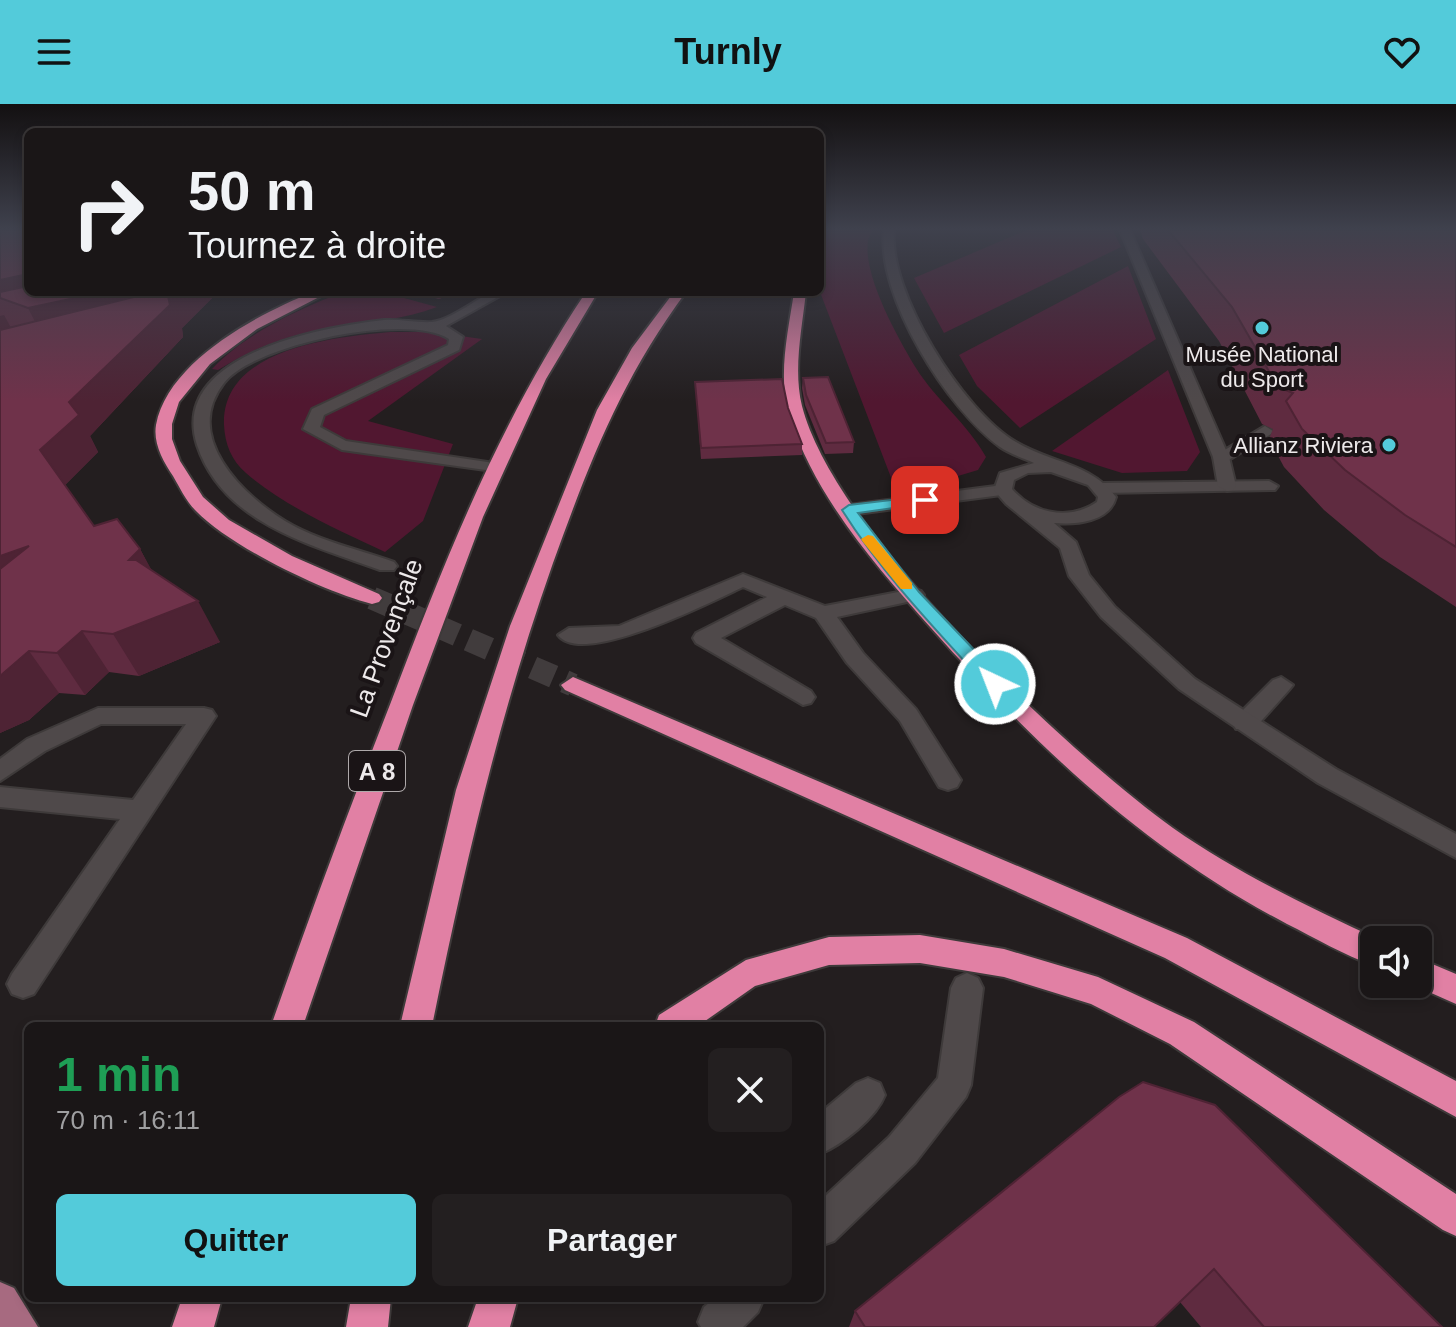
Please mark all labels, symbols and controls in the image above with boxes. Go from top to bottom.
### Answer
icon: menu [32,30,76,74]
icon: heart [1380,30,1424,74]
text: Turnly [674,31,782,72]
text: 50 m [188,159,316,222]
icon: right [56,160,160,264]
text: Tournez à droite [188,225,446,266]
marker: Musée National du Sport [1253,319,1271,337]
place label: Musée National du Sport [1186,342,1338,392]
place label: Allianz Riviera [1234,433,1374,458]
marker: Allianz Riviera [1380,436,1398,454]
pin [891,466,959,534]
icon: arrive [903,478,947,522]
street label: La Provençale [343,555,429,721]
position arrow [953,642,1037,726]
road number: A 8 [349,751,405,791]
map controls [1360,926,1432,998]
button: sound [1360,926,1432,998]
text: 1 min [56,1048,181,1101]
button: close [708,1048,792,1132]
text: 70 m · 16:11 [56,1105,200,1135]
button: Quitter [56,1194,416,1286]
button: Partager [432,1194,792,1286]

